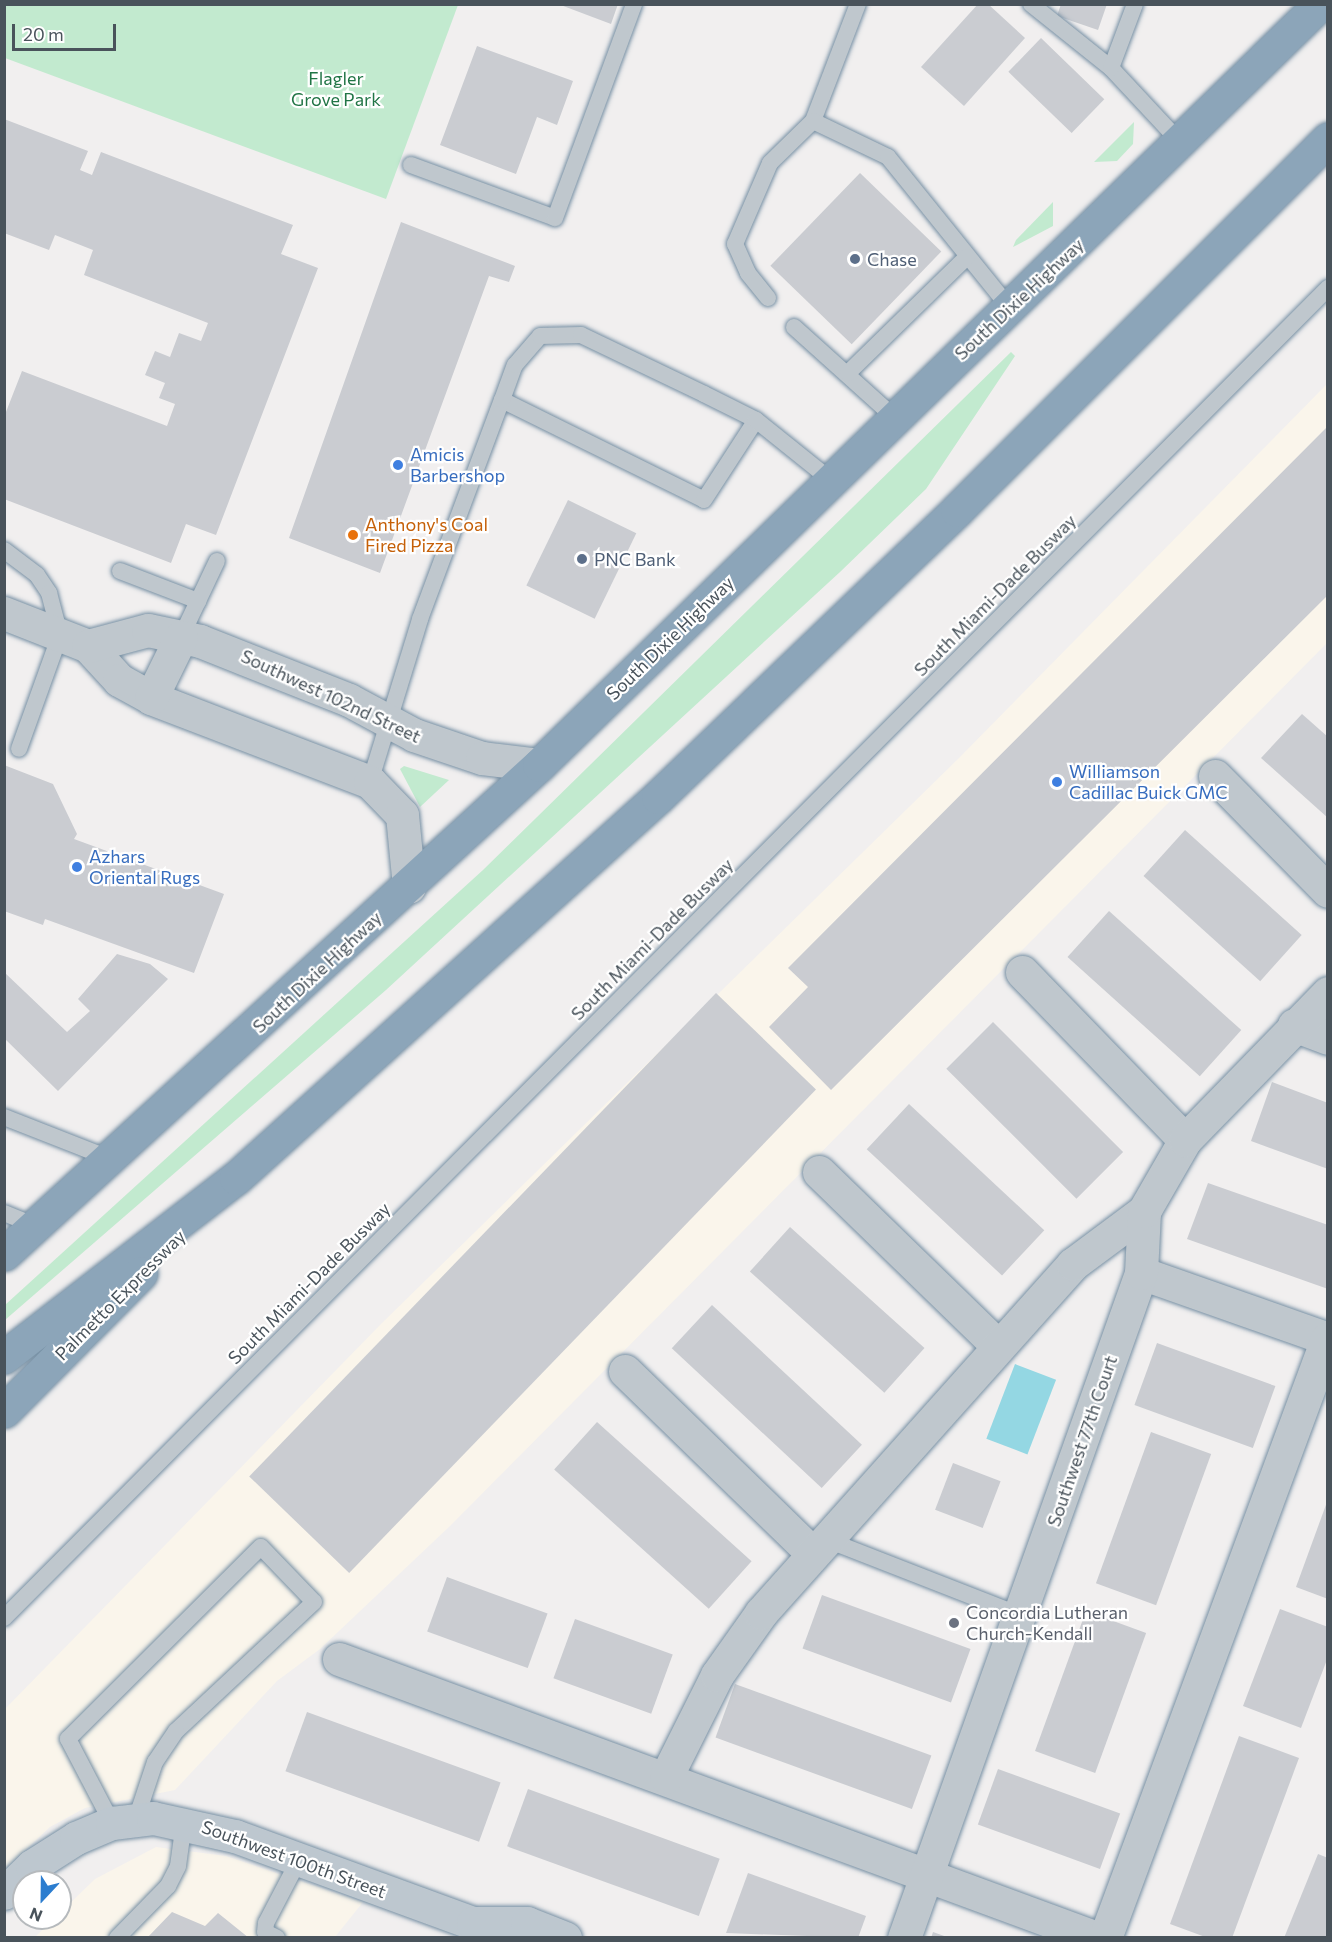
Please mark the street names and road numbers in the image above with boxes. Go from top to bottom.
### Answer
street label: South Dixie Highway [950,234,1088,364]
street label: South Miami-Dade Busway [910,510,1080,680]
street label: South Dixie Highway [602,572,738,704]
street label: Southwest 102nd Street [238,645,424,747]
street label: South Miami-Dade Busway [567,854,737,1024]
street label: South Dixie Highway [248,907,386,1037]
street label: South Miami-Dade Busway [224,1198,394,1368]
street label: Palmetto Expressway [50,1225,190,1365]
street label: Southwest 77th Court [1043,1353,1121,1529]
street label: Southwest 100th Street [199,1816,389,1902]

